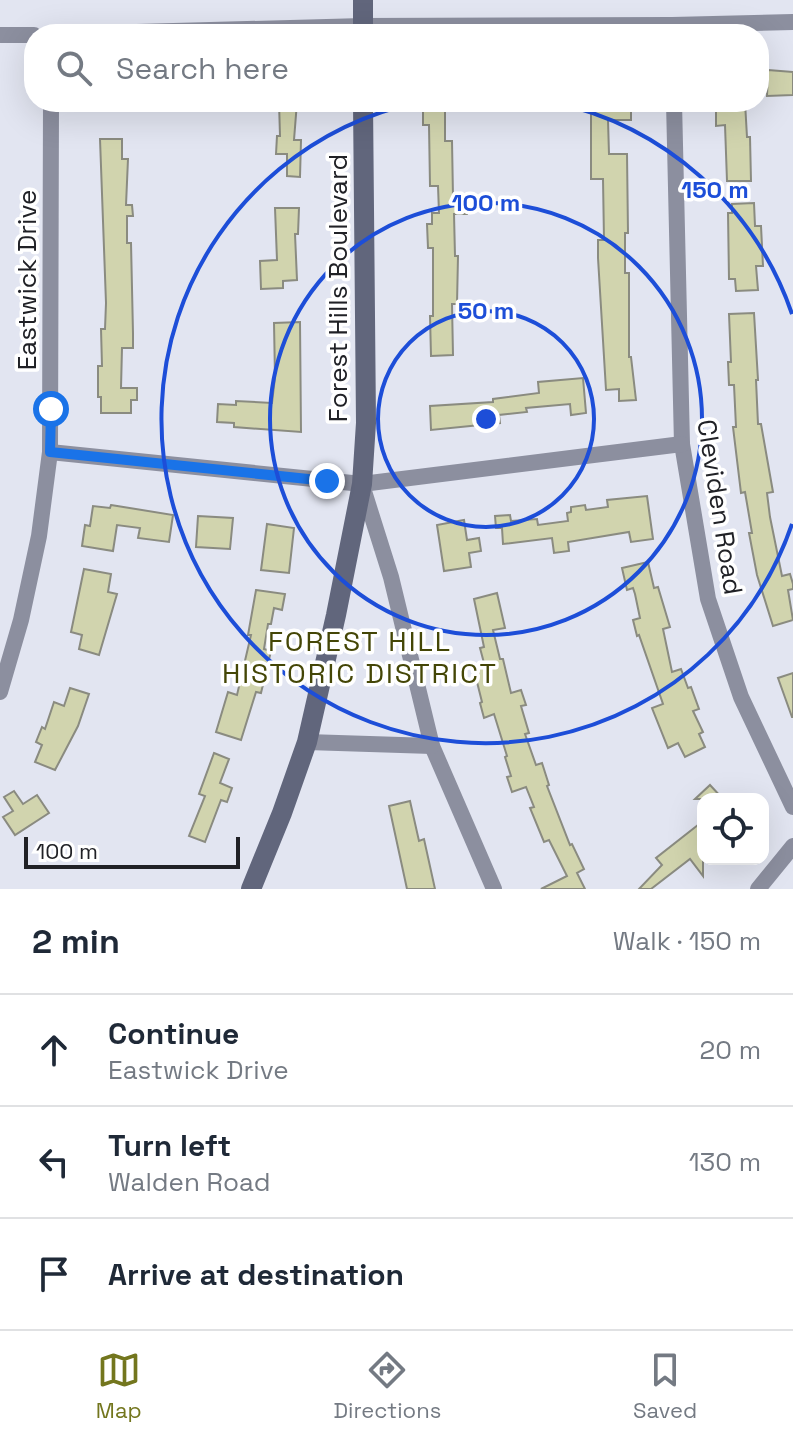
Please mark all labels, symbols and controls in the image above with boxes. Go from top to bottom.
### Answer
search box [24,24,769,112]
icon: search [52,46,96,90]
text: Search here [116,49,289,88]
street label: Forest Hills Boulevard [321,154,355,422]
text: 150 m [681,174,749,205]
text: 100 m [452,187,520,218]
street label: Eastwick Drive [10,190,44,370]
text: 50 m [458,295,514,326]
route start [33,391,69,427]
centre of rings [472,405,500,433]
street label: Cleviden Road [689,417,751,597]
route end [309,463,345,499]
district label: FOREST HILL HISTORIC DISTRICT [222,623,498,691]
map controls [697,793,769,865]
button: locate [697,793,769,865]
scale bar [24,833,240,869]
text: 100 m [36,837,98,865]
text: 2 min [32,920,120,963]
text: Walk · 150 m [613,924,761,958]
text: Continue [108,1014,239,1053]
icon: ahead [32,1028,76,1072]
text: 20 m [700,1033,761,1067]
text: Eastwick Drive [108,1053,289,1087]
text: Turn left [108,1126,231,1165]
icon: left [32,1140,76,1184]
text: 130 m [689,1145,761,1179]
text: Walden Road [108,1165,270,1199]
icon: arrive [32,1252,76,1296]
text: Arrive at destination [108,1255,404,1294]
tab: Map [96,1348,142,1424]
tab: Directions [333,1348,441,1424]
tab: Saved [633,1348,697,1424]

